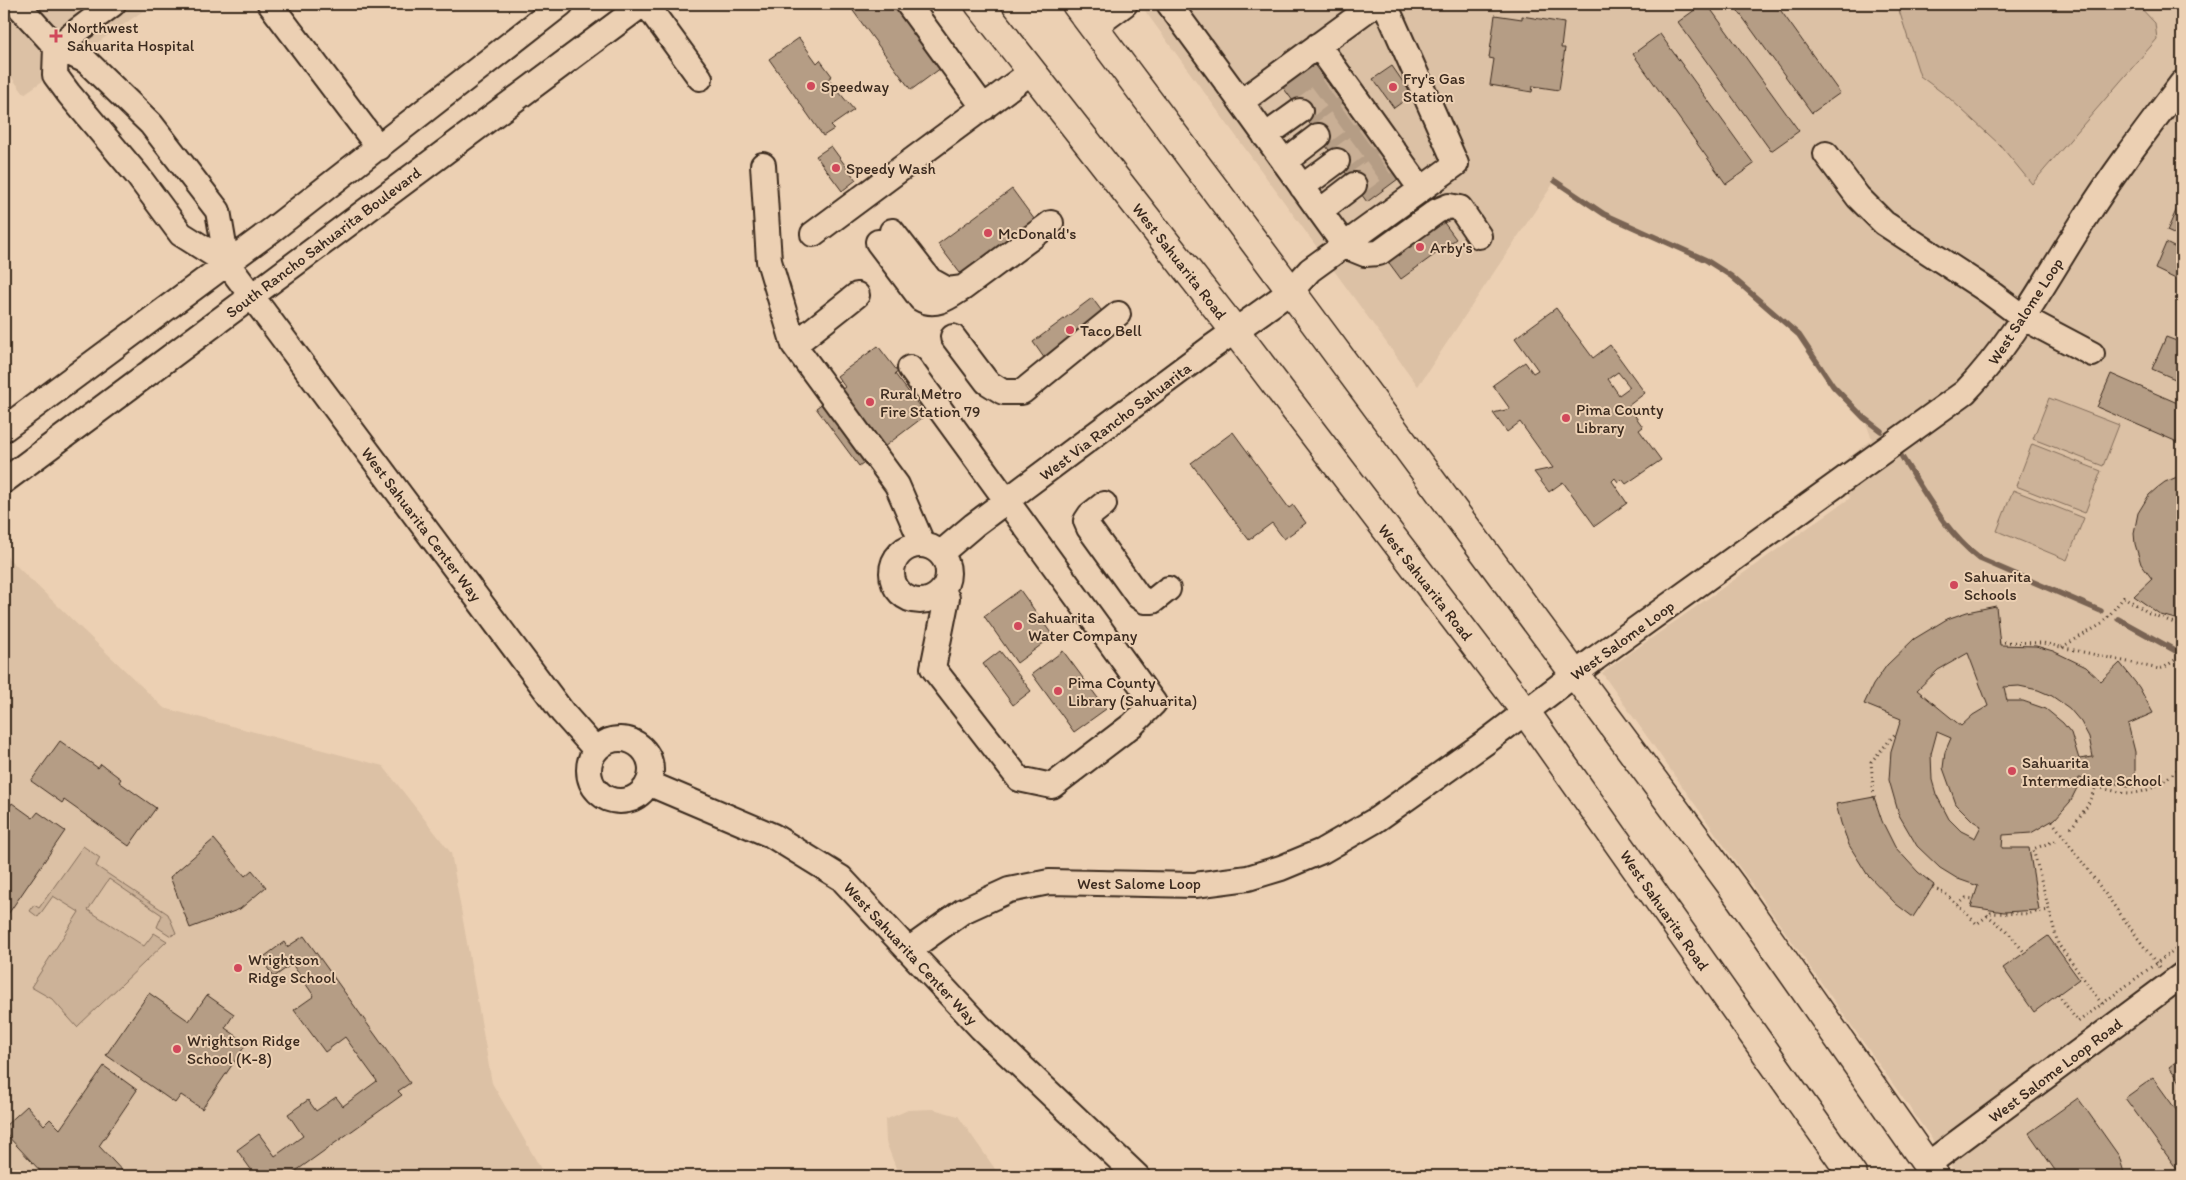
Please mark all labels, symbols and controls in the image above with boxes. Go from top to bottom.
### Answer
place label: Northwest Sahuarita Hospital [67,18,195,55]
marker: Northwest Sahuarita Hospital [49,29,63,43]
place label: Fry's Gas Station [1403,69,1465,106]
place label: Speedway [821,77,889,96]
marker: Speedway [805,80,817,92]
marker: Fry's Gas Station [1387,81,1399,93]
place label: Speedy Wash [846,159,936,178]
marker: Speedy Wash [830,162,842,174]
street label: South Rancho Sahuarita Boulevard [222,163,425,322]
street label: West Sahuarita Road [1128,199,1231,324]
place label: McDonald's [998,224,1076,243]
marker: McDonald's [982,227,994,239]
place label: Arby's [1430,238,1473,257]
marker: Arby's [1414,241,1426,253]
street label: West Salome Loop [1984,254,2067,368]
place label: Taco Bell [1080,321,1142,340]
marker: Taco Bell [1064,324,1076,336]
street label: West Via Rancho Sahuarita [1036,358,1195,485]
place label: Rural Metro Fire Station 79 [880,384,980,421]
marker: Rural Metro Fire Station 79 [864,396,876,408]
place label: Pima County Library [1576,400,1664,437]
marker: Pima County Library [1560,412,1572,424]
street label: West Sahuarita Center Way [357,443,486,606]
street label: West Sahuarita Road [1374,520,1477,645]
place label: Sahuarita Schools [1964,567,2031,604]
marker: Sahuarita Schools [1948,579,1960,591]
street label: West Salome Loop [1567,596,1678,685]
place label: Sahuarita Water Company [1028,608,1138,645]
marker: Sahuarita Water Company [1012,620,1024,632]
place label: Pima County Library (Sahuarita) [1068,673,1197,710]
marker: Pima County Library (Sahuarita) [1052,685,1064,697]
place label: Sahuarita Intermediate School [2022,753,2162,790]
marker: Sahuarita Intermediate School [2006,765,2018,777]
street label: West Sahuarita Road [1616,846,1713,974]
street label: West Salome Loop [1077,874,1201,893]
street label: West Sahuarita Center Way [840,878,982,1029]
place label: Wrightson Ridge School [248,950,336,987]
marker: Wrightson Ridge School [232,962,244,974]
street label: West Salome Loop Road [1985,1014,2126,1127]
place label: Wrightson Ridge School (K-8) [187,1031,300,1068]
marker: Wrightson Ridge School (K-8) [171,1043,183,1055]

